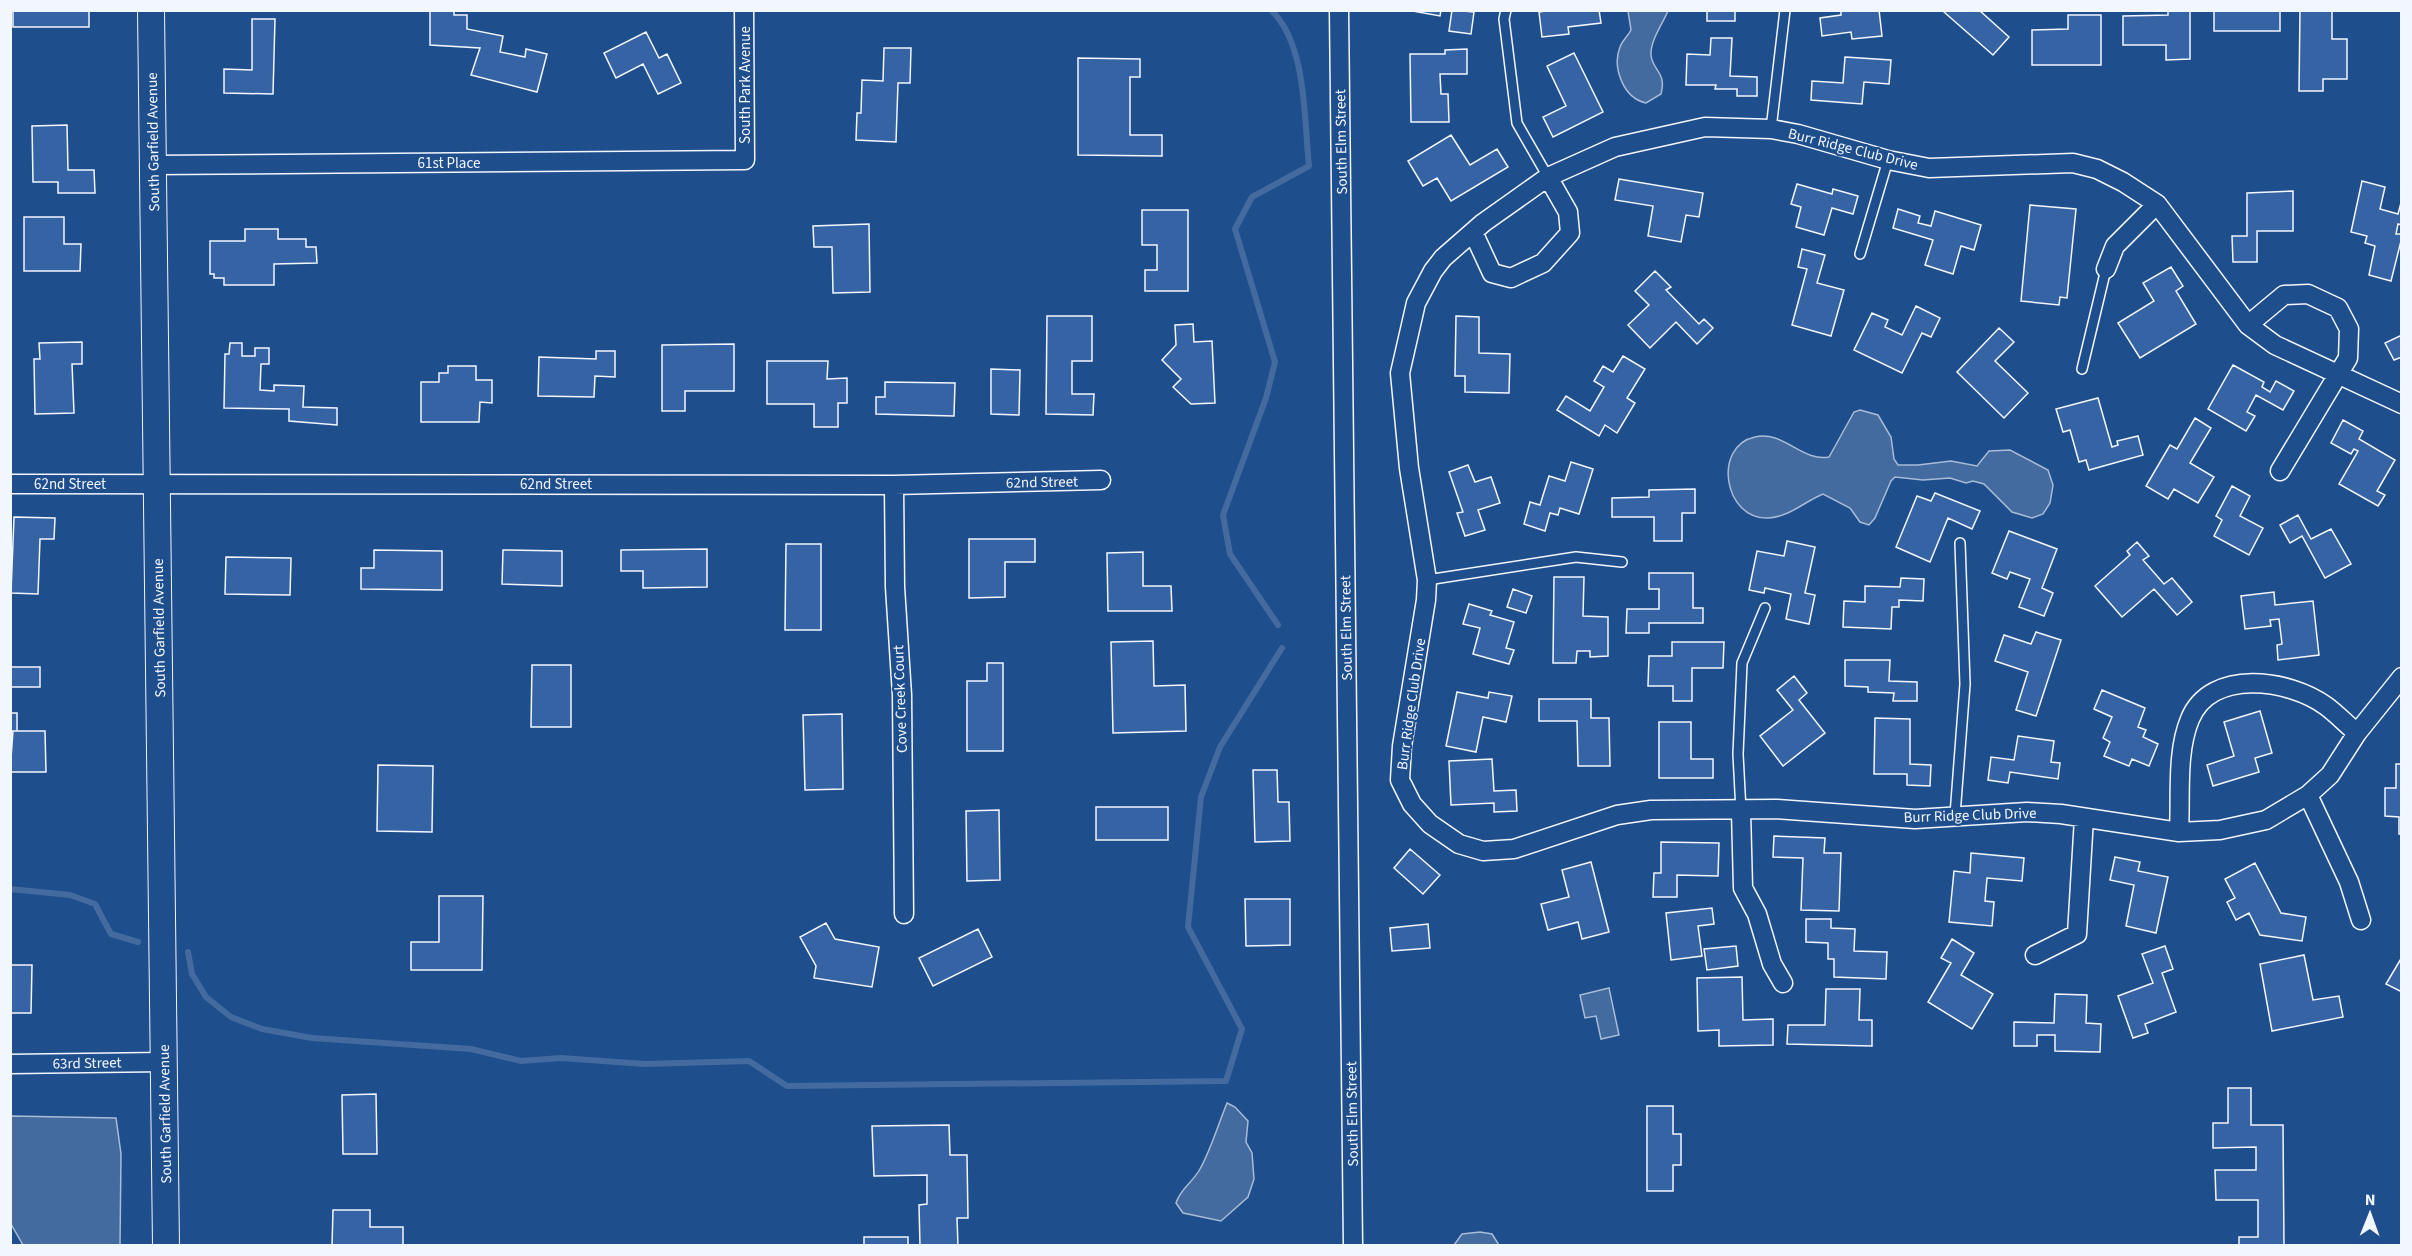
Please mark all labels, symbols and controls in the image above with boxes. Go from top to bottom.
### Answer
street label: South Park Avenue [735,26,756,144]
street label: South Garfield Avenue [142,72,165,212]
street label: South Elm Street [1330,89,1353,195]
street label: Burr Ridge Club Drive [1786,123,1920,176]
street label: 61st Place [418,153,480,174]
street label: 62nd Street [1006,471,1078,494]
street label: 62nd Street [34,474,106,495]
street label: 62nd Street [520,474,592,495]
street label: South Garfield Avenue [148,558,171,698]
street label: South Elm Street [1335,575,1358,681]
street label: Burr Ridge Club Drive [1392,637,1431,771]
street label: Cove Creek Court [888,645,913,753]
street label: Burr Ridge Club Drive [1903,803,2037,828]
street label: South Garfield Avenue [154,1044,177,1184]
street label: 63rd Street [52,1052,122,1075]
street label: South Elm Street [1341,1061,1364,1167]
north arrow [2340,1184,2400,1244]
text: N [2365,1189,2376,1211]

